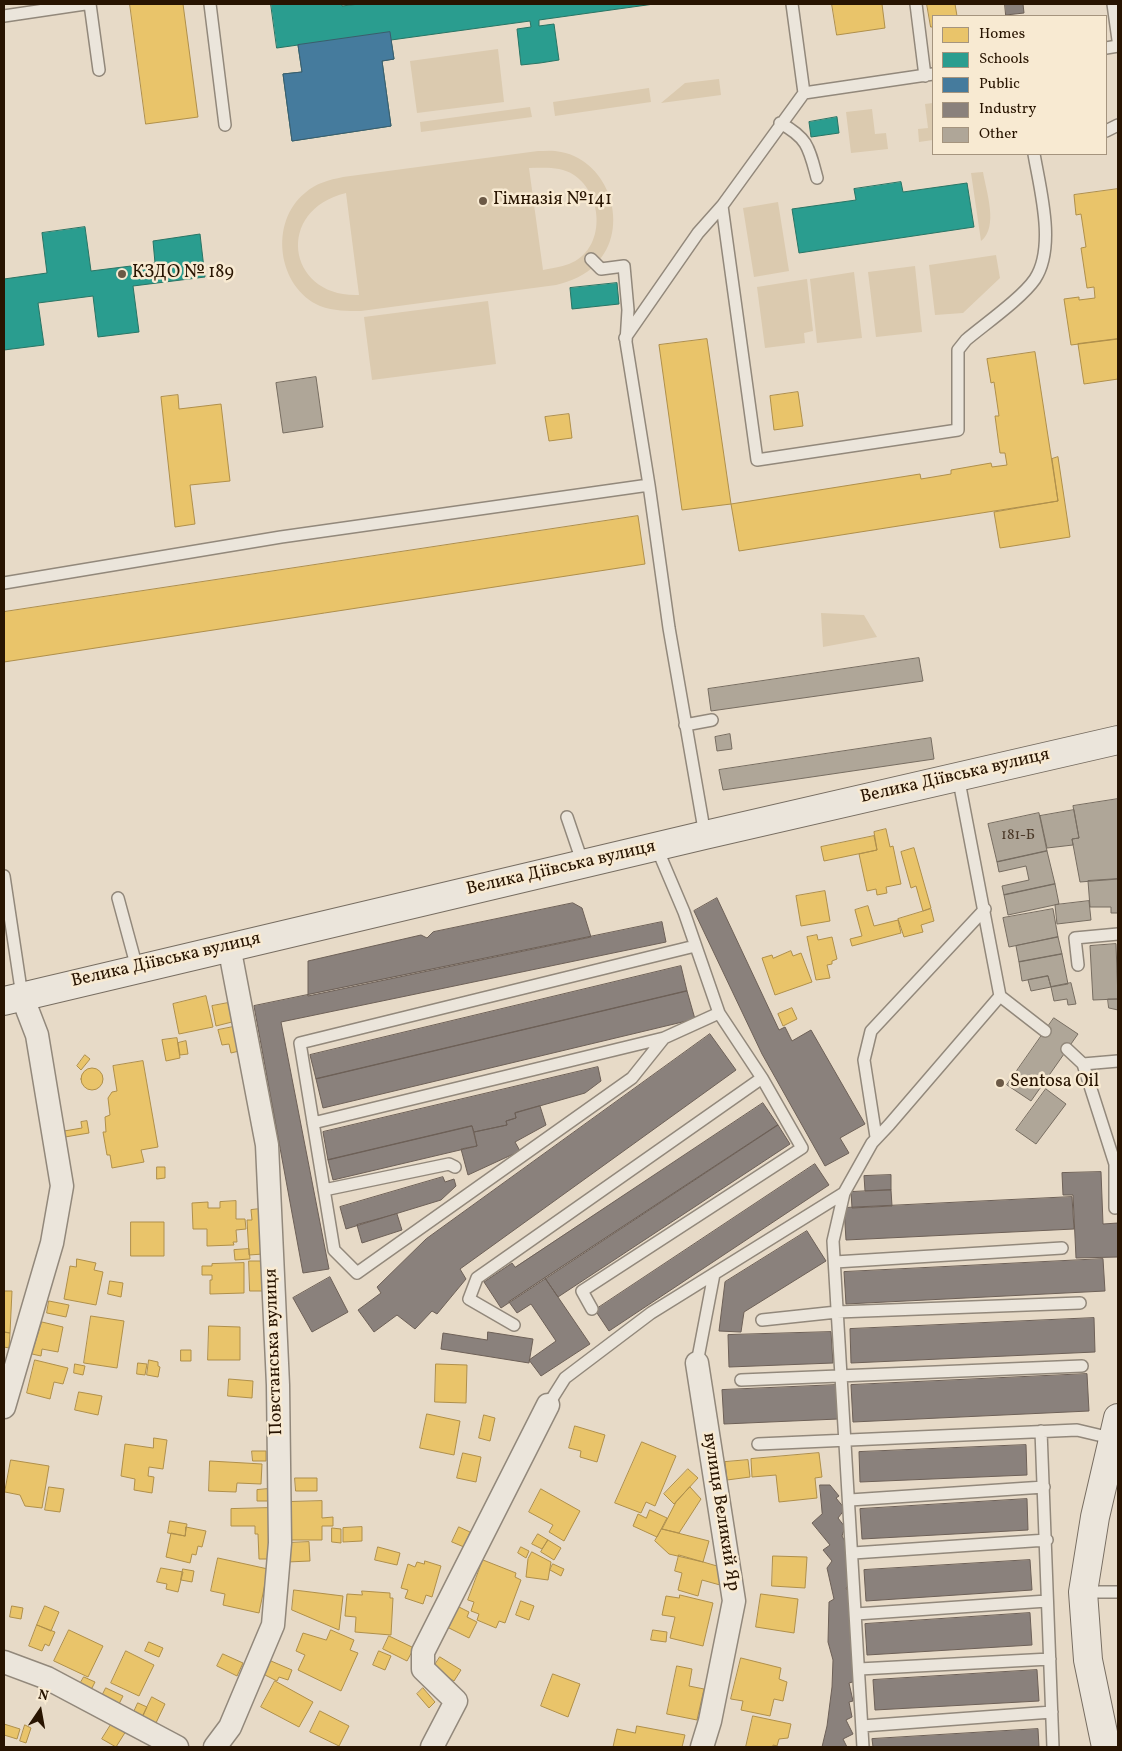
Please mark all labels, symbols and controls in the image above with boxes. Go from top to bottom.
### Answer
legend [932,15,1107,155]
text: Homes [979,24,1025,45]
text: Schools [979,49,1029,70]
text: Public [979,74,1020,95]
text: Industry [979,99,1036,120]
text: Other [979,124,1018,145]
place label: Гімназія №141 [493,190,612,212]
marker: Гімназія №141 [477,195,489,207]
place label: КЗДО № 189 [132,263,234,285]
marker: КЗДО № 189 [116,268,128,280]
street label: Велика Діївська вулиця [858,745,1052,809]
house number: 181-Б [1001,827,1035,845]
street label: Велика Діївська вулиця [464,837,658,901]
street label: Велика Діївська вулиця [69,929,263,993]
place label: Sentosa Oil [1010,1072,1099,1094]
marker: Sentosa Oil [994,1077,1006,1089]
street label: Повстанська вулиця [261,1268,289,1436]
street label: вулиця Великий Яр [697,1431,743,1593]
text: N [36,1685,50,1706]
north arrow [15,1686,65,1736]

